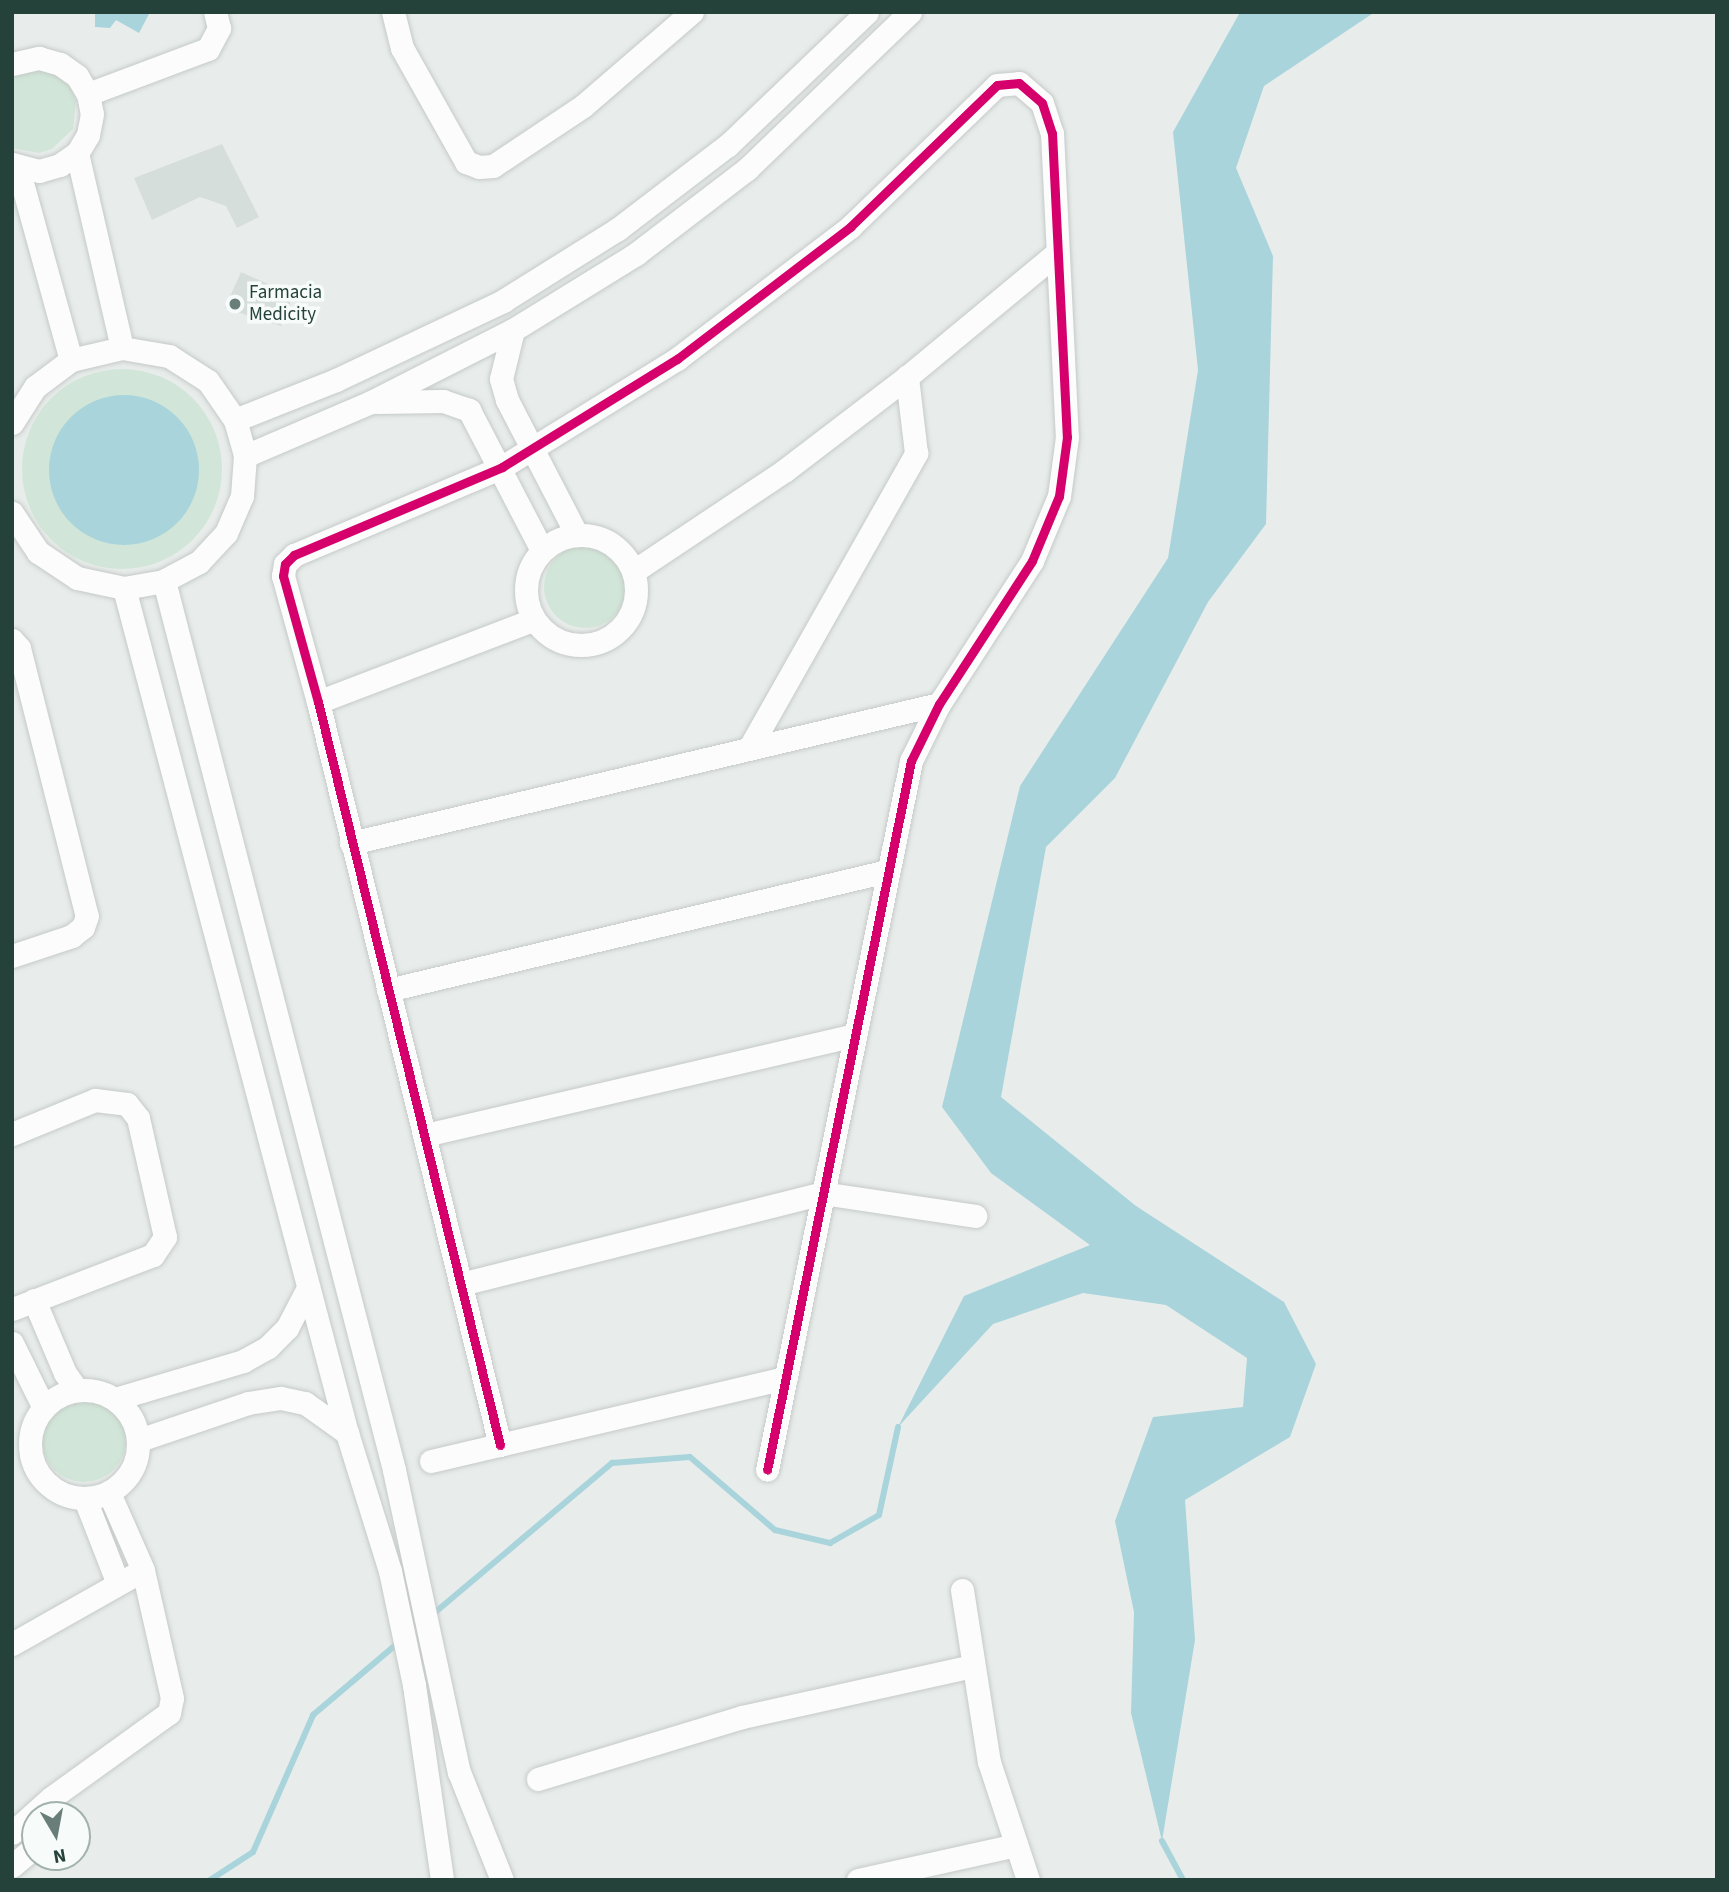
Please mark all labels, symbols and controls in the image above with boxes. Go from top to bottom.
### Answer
place label: Farmacia Medicity [249,282,322,326]
marker: Farmacia Medicity [227,296,243,312]
north arrow [21,1801,91,1871]
text: N [51,1841,68,1870]

